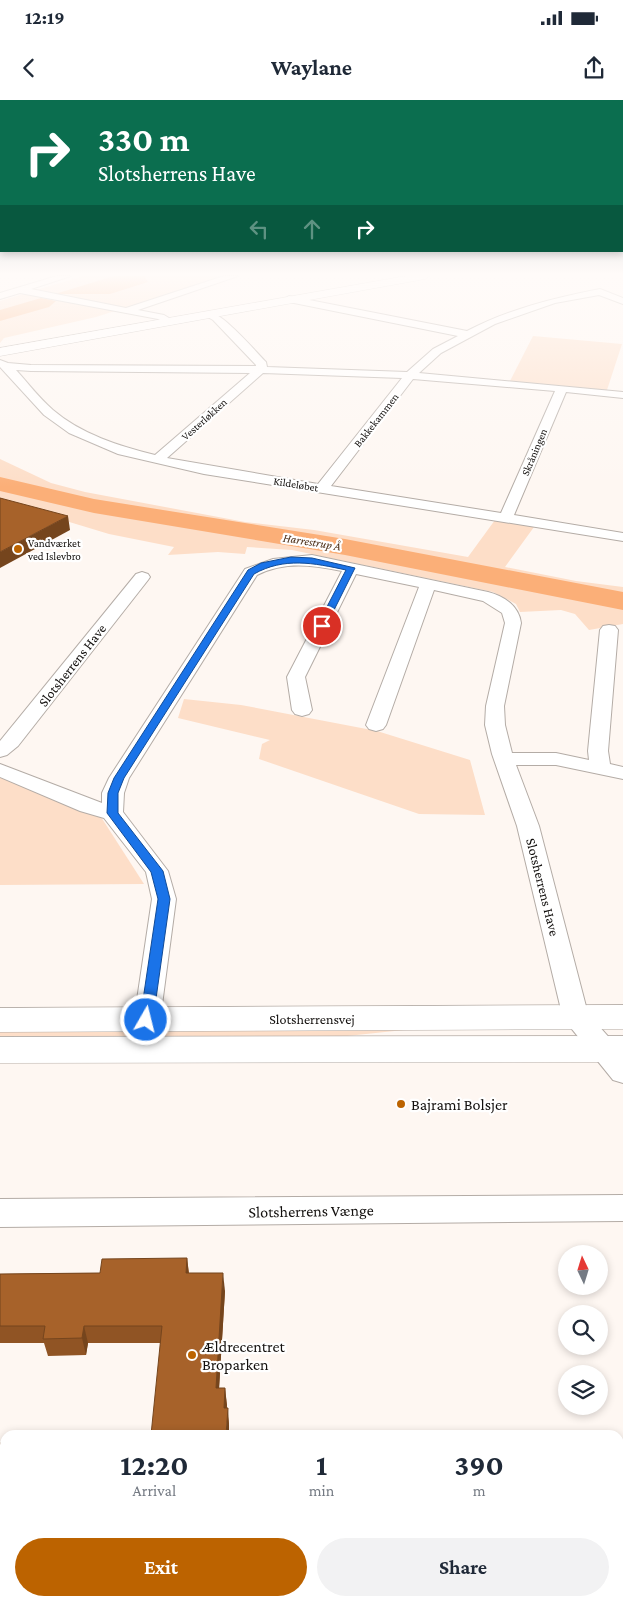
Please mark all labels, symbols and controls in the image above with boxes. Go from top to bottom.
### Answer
text: 12:19 [25,7,65,28]
icon: back [15,54,43,82]
icon: share [580,54,608,82]
text: Waylane [271,55,352,80]
icon: right [15,120,80,185]
text: 330 m [98,120,190,159]
text: Slotsherrens Have [98,161,256,186]
icon: left [245,215,273,243]
icon: ahead [298,215,326,243]
icon: right [351,215,379,243]
street label: Bakkekammen [351,391,401,449]
street label: Vesterløkken [179,396,229,442]
street label: Skråningen [519,427,550,478]
street label: Kildeløbet [273,475,320,494]
water label: Harrestrup Å [282,531,342,554]
place label: Vandværket ved Islevbro [27,537,81,562]
marker: Vandværket ved Islevbro [12,543,24,555]
pin [301,605,343,647]
icon: arrive [308,612,336,640]
street label: Slotsherrens Have [35,621,109,709]
street label: Slotsherrens Have [523,836,563,938]
position arrow [119,993,171,1045]
street label: Slotsherrensvej [269,1011,355,1028]
place label: Bajrami Bolsjer [411,1096,508,1114]
marker: Bajrami Bolsjer [395,1098,407,1110]
street label: Slotsherrens Vænge [248,1201,374,1222]
north arrow [558,1245,608,1295]
map controls [558,1245,608,1415]
button: search [558,1305,608,1355]
place label: Ældrecentret Broparken [201,1338,285,1374]
marker: Ældrecentret Broparken [186,1349,198,1361]
button: layers [558,1365,608,1415]
text: 12:20 [120,1448,189,1481]
text: 1 [316,1448,327,1481]
text: 390 [455,1448,504,1481]
text: Arrival [133,1482,176,1499]
text: min [309,1482,334,1499]
text: m [473,1482,486,1499]
button: Exit [15,1538,307,1596]
button: Share [317,1538,609,1596]

